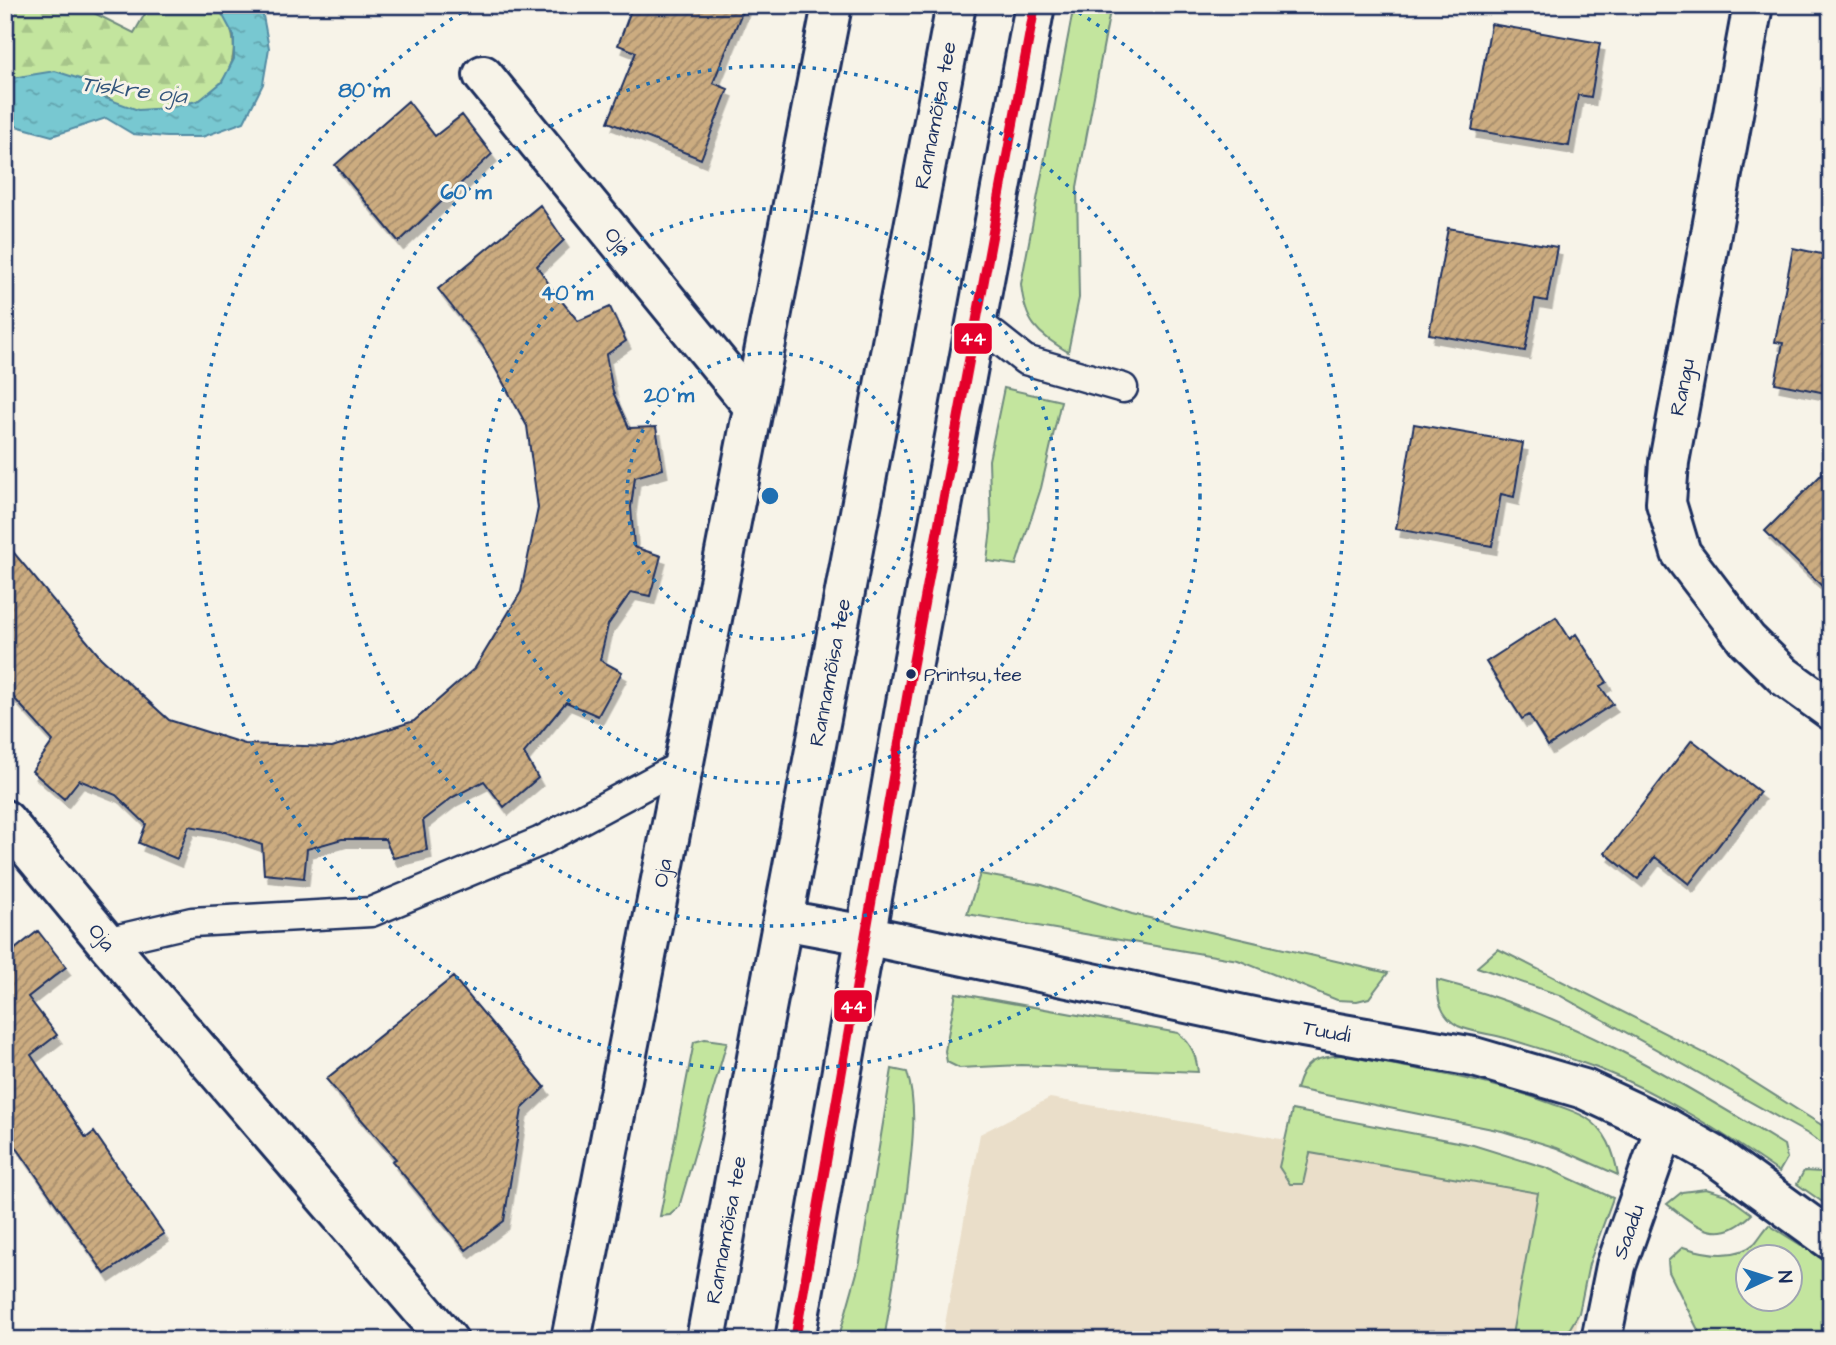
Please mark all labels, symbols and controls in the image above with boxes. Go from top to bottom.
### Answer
street label: Rannamõisa tee [907,39,964,192]
water label: Tiskre oja [79,68,190,113]
text: 80 m [338,76,390,105]
text: 60 m [440,178,492,207]
street label: Oja [598,221,638,262]
text: 40 m [541,279,594,308]
line badge: 44 [953,322,993,355]
text: 44 [960,326,986,353]
street label: Rangu [1663,356,1704,419]
text: 20 m [643,381,695,410]
centre of rings [758,484,782,508]
street label: Rannamõisa tee [802,596,858,749]
place label: Printsu tee [924,662,1022,689]
marker: Printsu tee [904,667,918,681]
street label: Oja [646,856,680,890]
street label: Oja [81,917,122,958]
line badge: 44 [833,989,873,1023]
text: 44 [840,994,866,1021]
street label: Tuudi [1300,1013,1353,1050]
street label: Rannamõisa tee [699,1154,754,1306]
street label: Saadu [1606,1200,1652,1263]
north arrow [1734,1244,1804,1314]
text: N [1771,1270,1798,1284]

